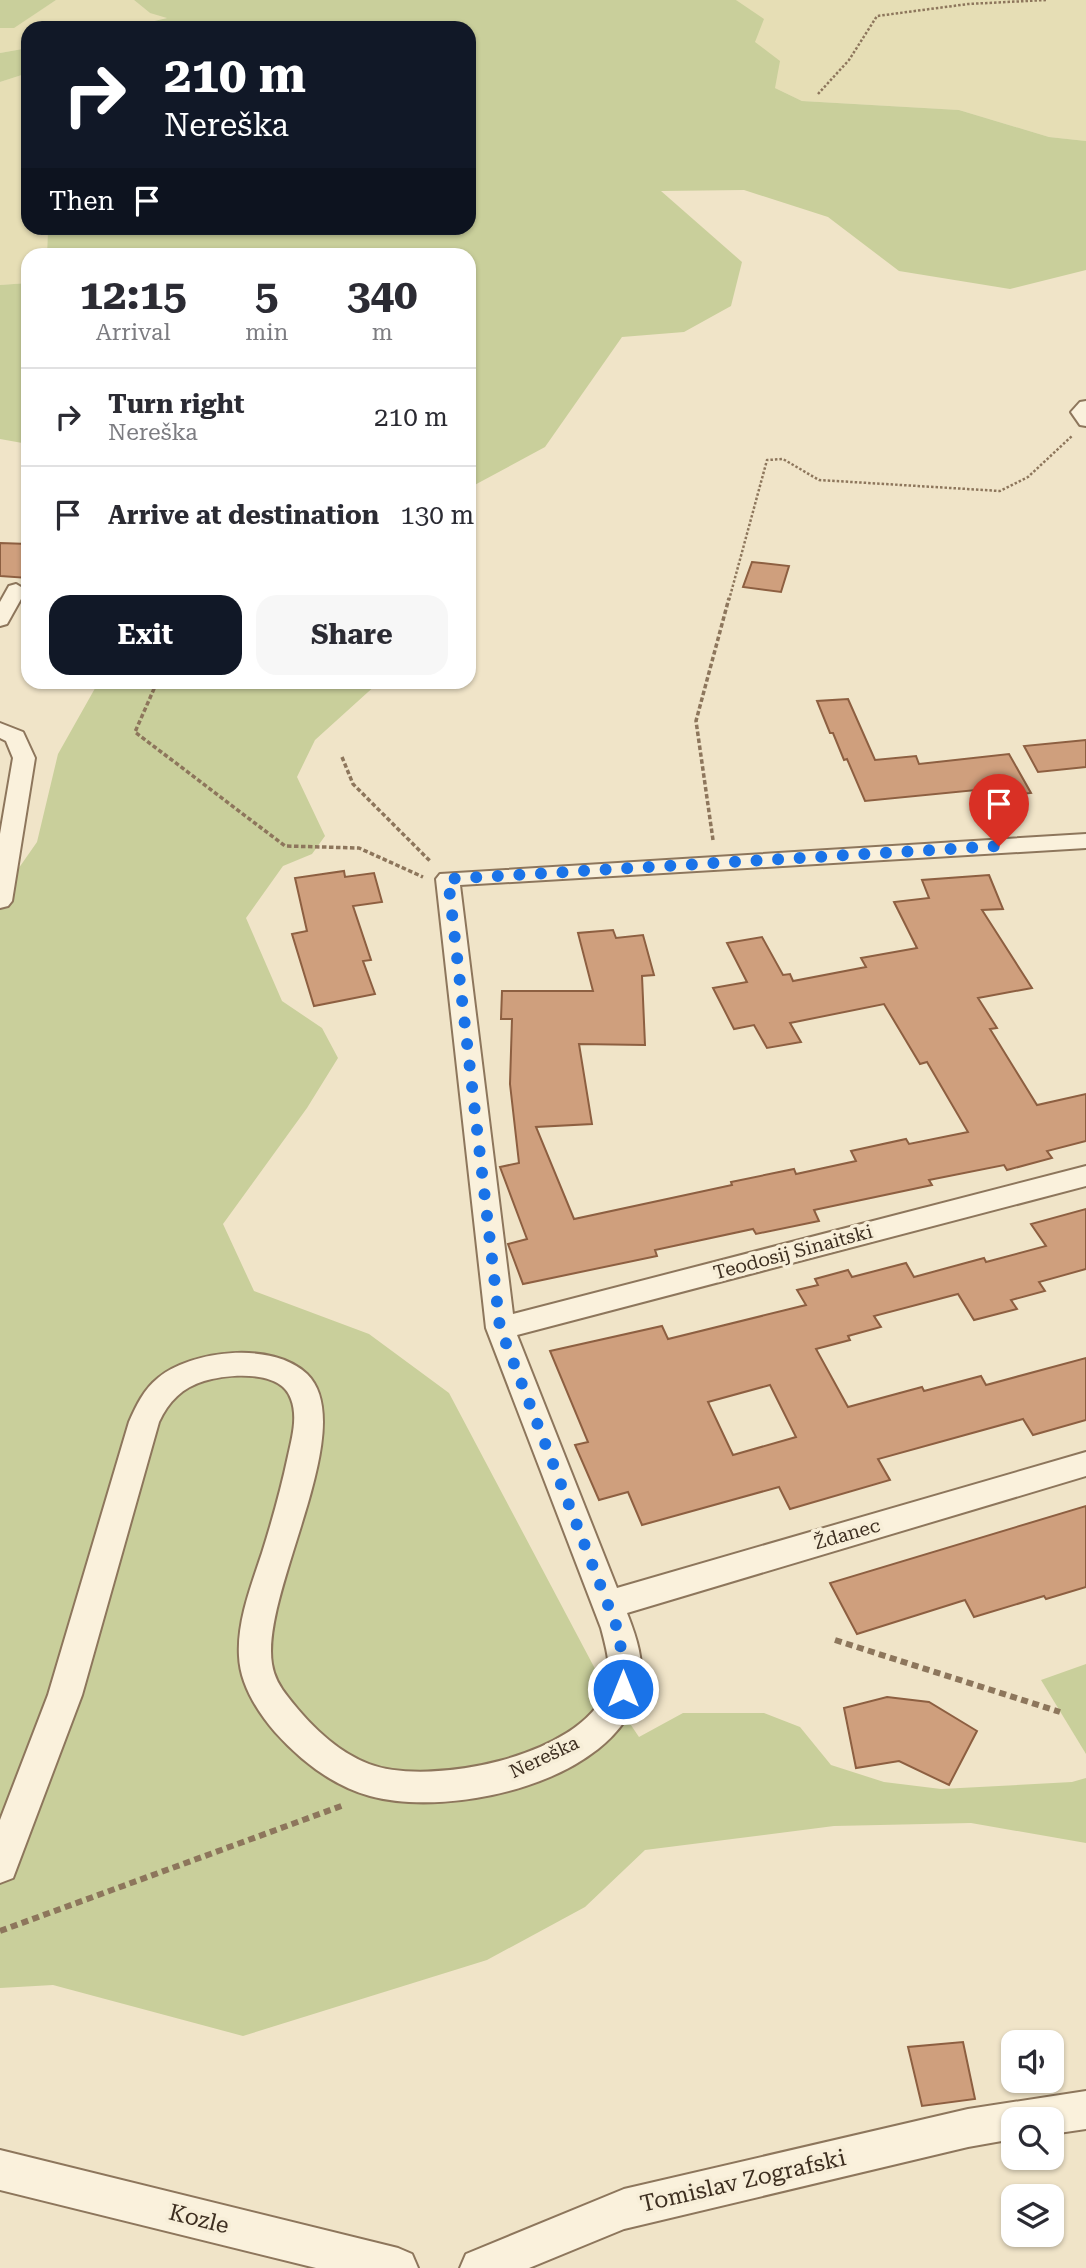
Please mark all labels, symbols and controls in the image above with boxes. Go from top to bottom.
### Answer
text: 210 m [164,47,306,104]
icon: right [49,49,140,140]
text: Nereška [164,106,289,144]
icon: arrive [128,182,166,220]
text: Then [49,186,114,216]
text: 12:15 [80,270,187,319]
text: 5 [255,270,279,319]
text: 340 [347,270,417,319]
text: Arrival [96,319,170,346]
text: min [245,319,288,346]
text: m [372,319,393,346]
text: Turn right [108,389,244,419]
icon: right [49,398,87,436]
text: 210 m [374,402,448,432]
text: Nereška [108,419,198,446]
icon: arrive [49,496,87,534]
text: Arrive at destination [108,500,379,530]
text: 130 m [400,500,474,530]
button: Exit [49,595,242,675]
button: Share [256,595,448,675]
pin [969,774,1029,846]
icon: arrive [980,785,1018,823]
street label: Teodosij Sinaitski [711,1220,875,1284]
street label: Ždanec [811,1514,883,1554]
position arrow [586,1652,660,1726]
street label: Nereška [506,1731,583,1783]
map controls [1001,2030,1064,2247]
button: sound [1001,2030,1064,2093]
button: search [1001,2107,1064,2170]
street label: Tomislav Zografski [637,2144,849,2218]
button: layers [1001,2184,1064,2247]
street label: Kozle [166,2199,232,2239]

